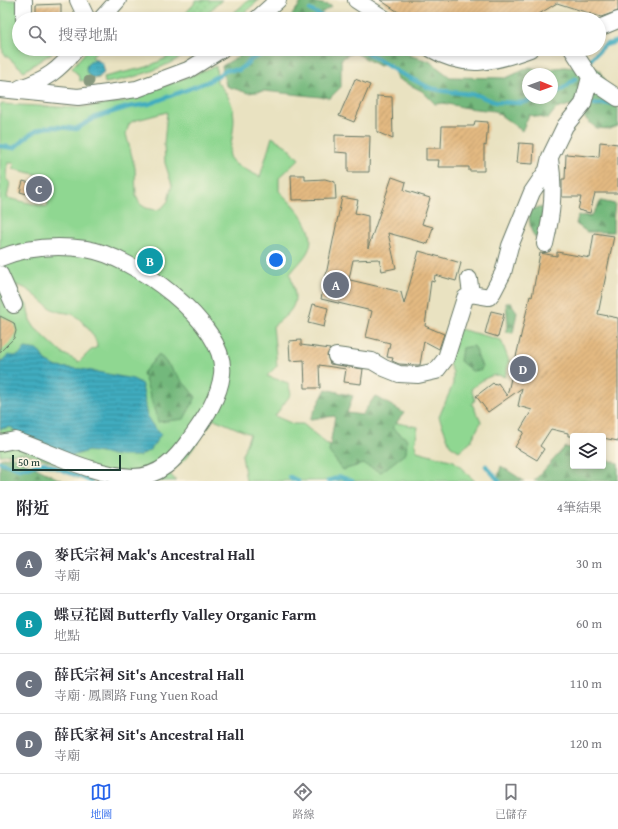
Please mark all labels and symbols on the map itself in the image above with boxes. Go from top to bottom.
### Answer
north arrow [522,68,558,104]
pin: C [26,174,52,204]
pin: B [137,246,163,276]
your location [266,250,286,270]
pin: A [323,270,349,300]
pin: D [510,354,536,384]
scale bar [12,453,121,472]

